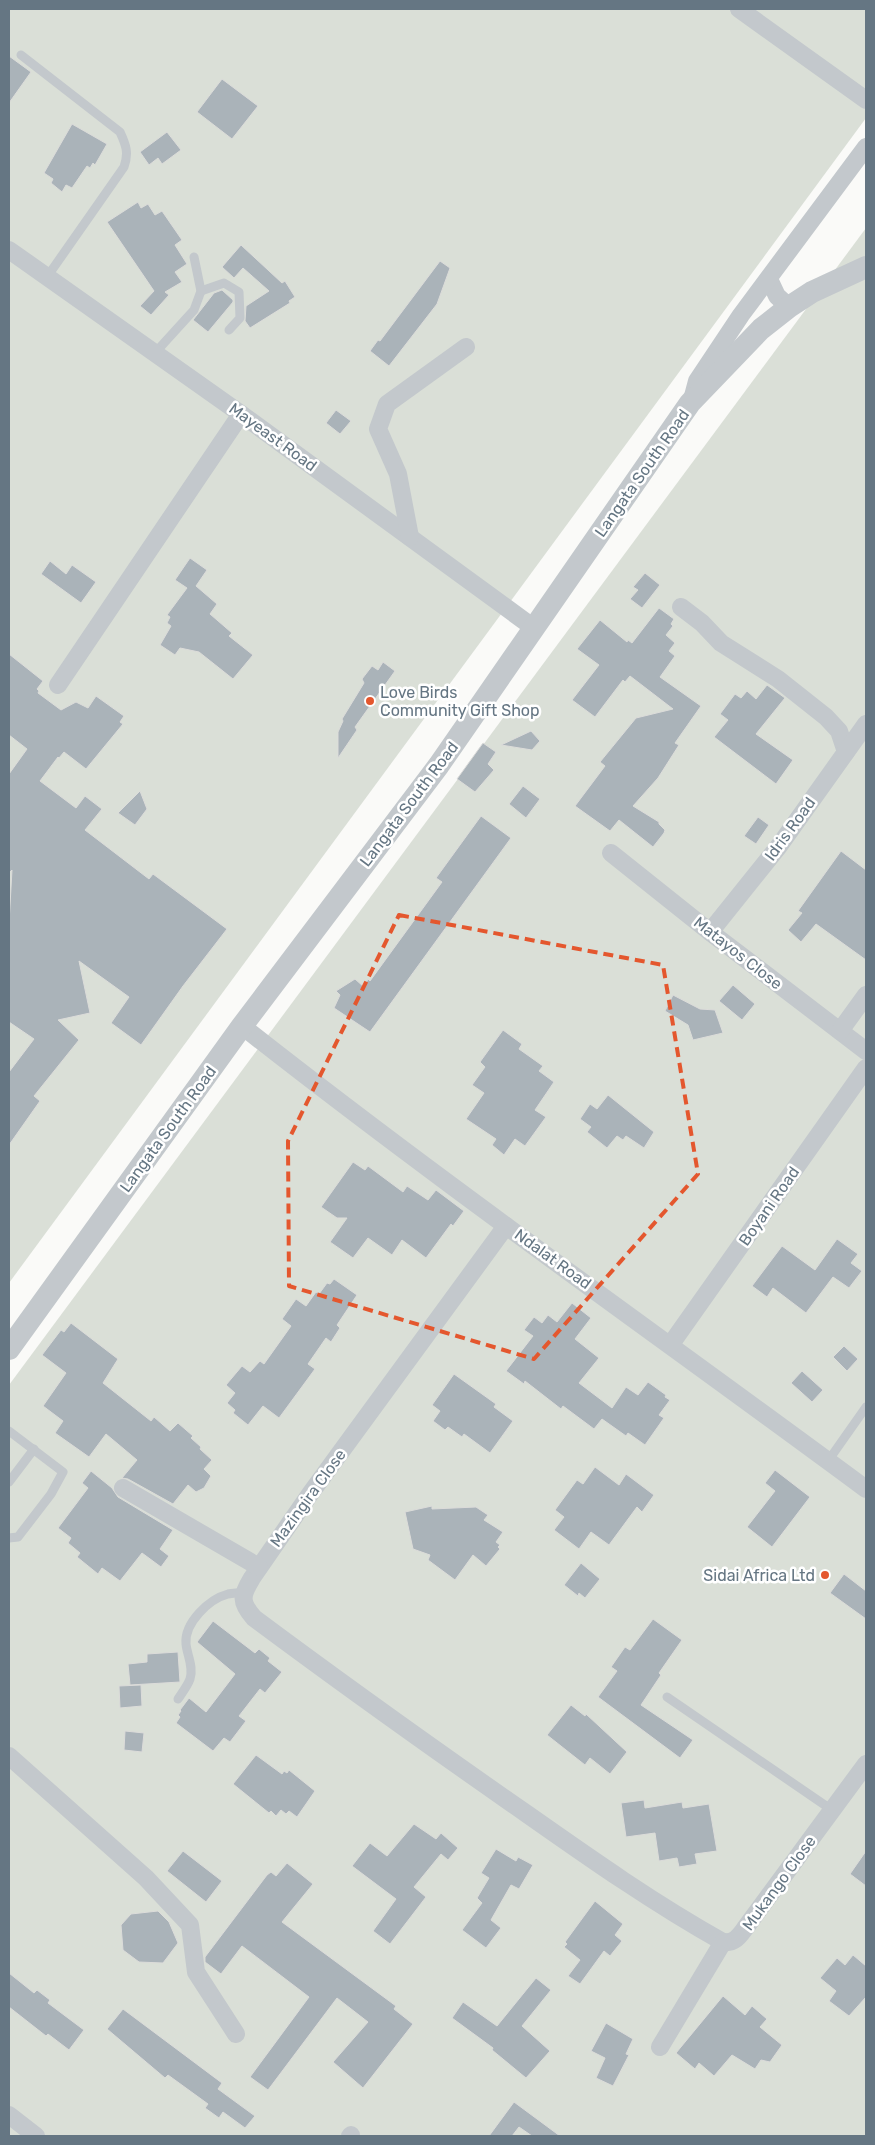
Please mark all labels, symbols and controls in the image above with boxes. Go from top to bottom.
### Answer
street label: Mayeast Road [225,399,321,475]
street label: Langata South Road [591,406,693,540]
place label: Love Birds Community Gift Shop [380,683,540,720]
marker: Love Birds Community Gift Shop [364,695,376,707]
street label: Langata South Road [356,738,462,870]
street label: Idris Road [761,794,819,864]
street label: Matayos Close [690,913,786,993]
street label: Langata South Road [116,1062,220,1196]
street label: Boyani Road [735,1163,803,1249]
street label: Ndalat Road [511,1225,595,1293]
street label: Mazingira Close [266,1445,350,1551]
place label: Sidai Africa Ltd [703,1566,815,1585]
marker: Sidai Africa Ltd [819,1569,831,1581]
street label: Mukango Close [738,1832,820,1934]

